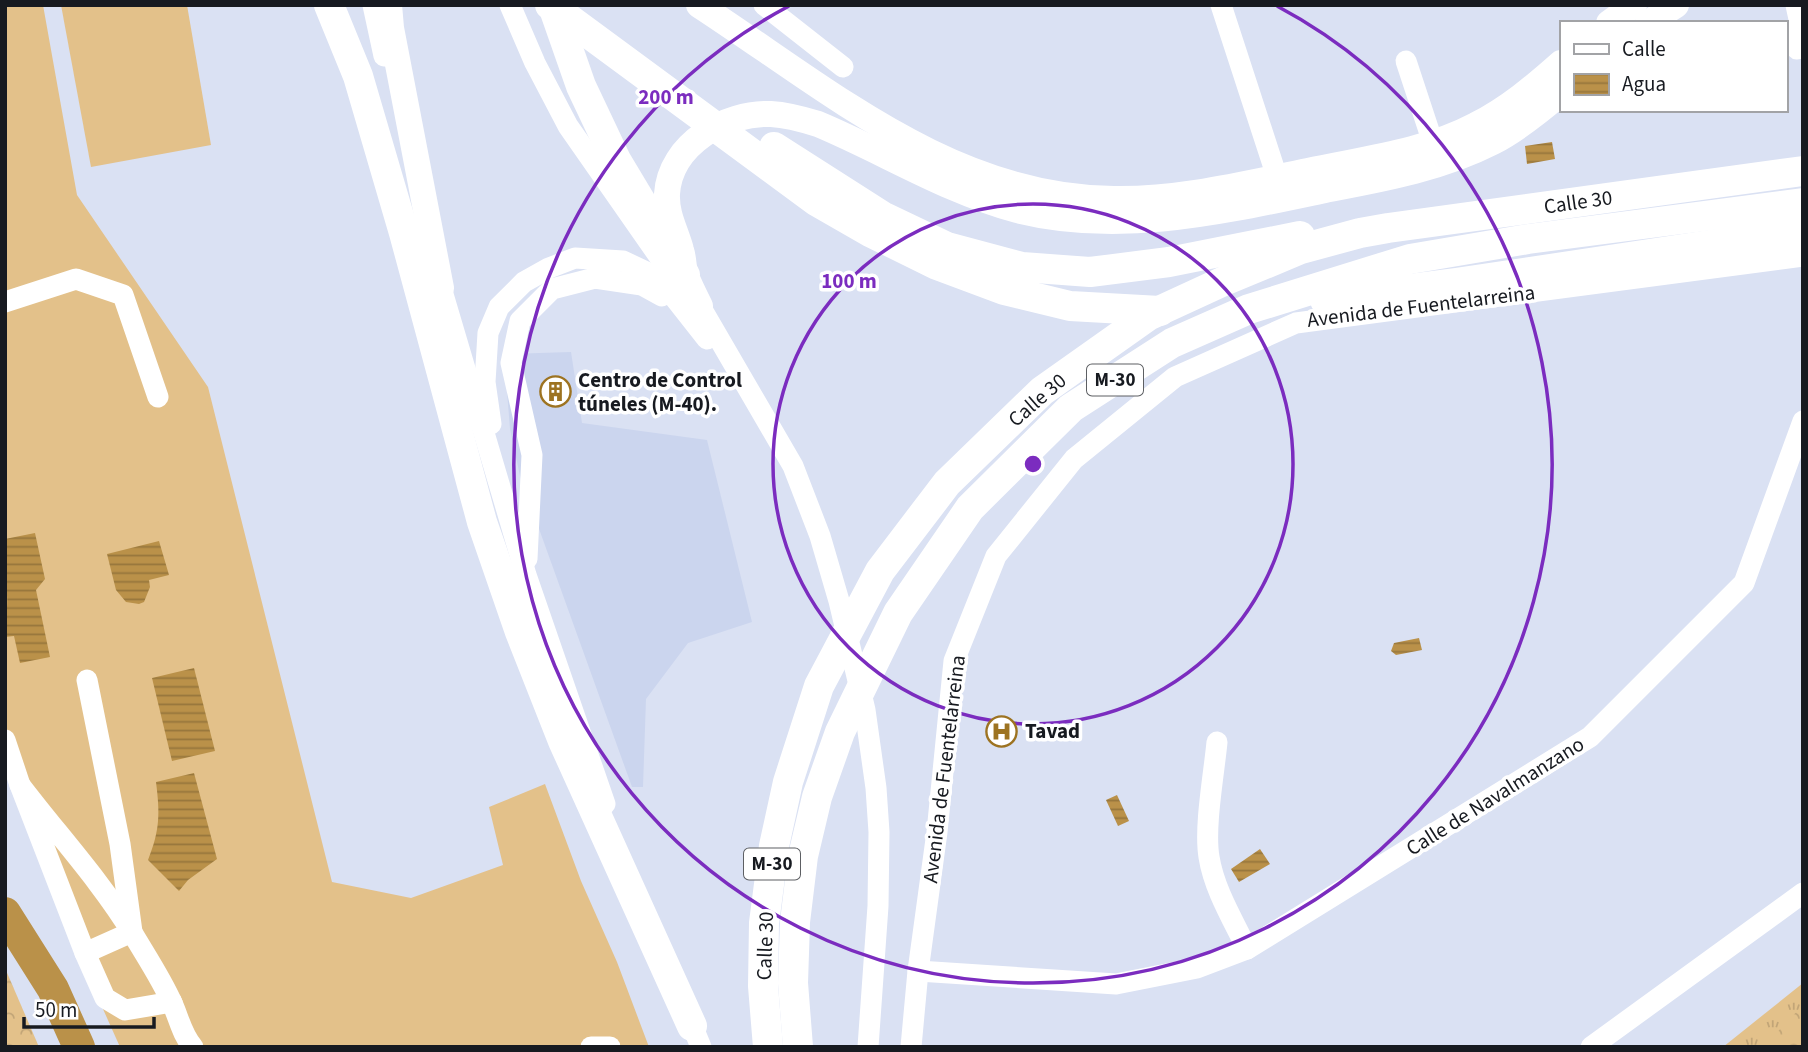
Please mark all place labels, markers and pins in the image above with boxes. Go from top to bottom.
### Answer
place label: Centro de Control túneles (M-40). [578,365,742,419]
building icon: Centro de Control túneles (M-40). [538,375,572,409]
centre of rings [1021,452,1045,476]
hospital icon: Tavad [985,714,1019,748]
place label: Tavad [1025,716,1080,746]

